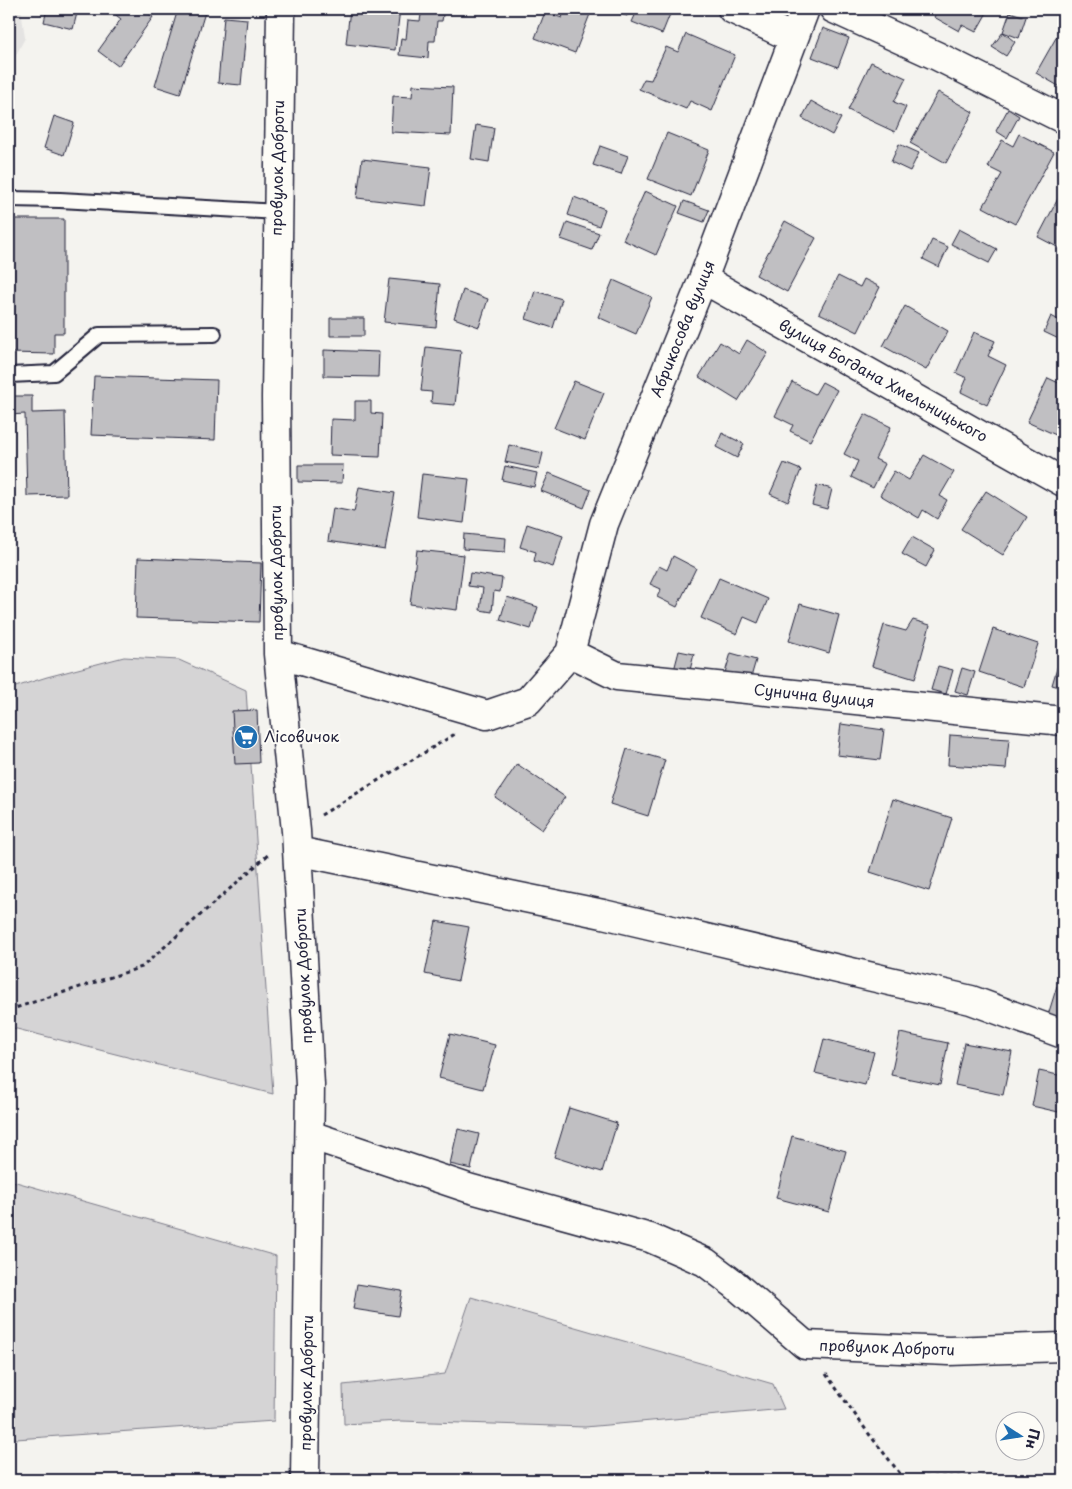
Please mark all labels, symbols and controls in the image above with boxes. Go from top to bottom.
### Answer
street label: провулок Доброти [264,100,289,236]
street label: Абрикосова вулиця [644,257,720,400]
street label: вулиця Богдана Хмельницького [775,312,992,447]
street label: провулок Доброти [263,505,288,641]
street label: Сунична вулиця [753,677,876,712]
supermarket icon: Лісовичок [233,724,259,750]
place label: Лісовичок [264,724,339,747]
street label: провулок Доброти [287,908,318,1044]
street label: провулок Доброти [293,1315,318,1451]
street label: провулок Доброти [819,1333,955,1360]
north arrow [994,1412,1044,1462]
text: Пн [1021,1427,1046,1451]

